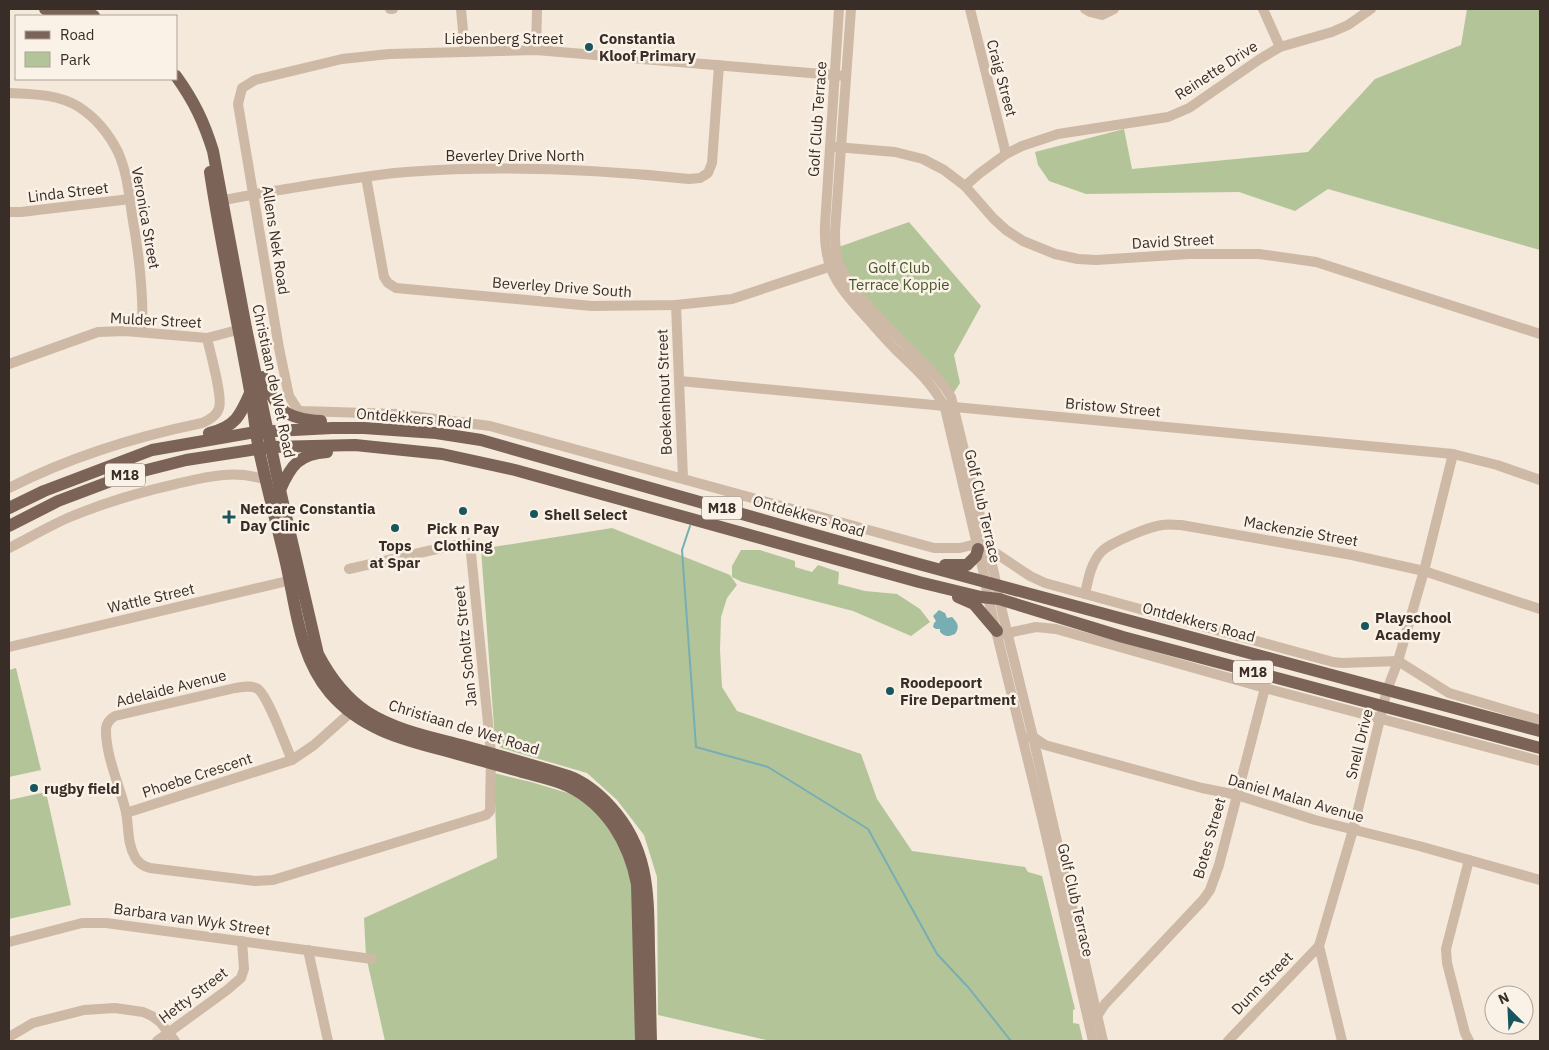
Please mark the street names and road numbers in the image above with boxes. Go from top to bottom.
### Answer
street label: Liebenberg Street [444,29,564,48]
street label: Reinette Drive [1171,36,1261,104]
street label: Craig Street [983,37,1021,119]
street label: Golf Club Terrace [803,61,831,177]
street label: Beverley Drive North [446,146,584,165]
street label: Veronica Street [128,166,164,270]
street label: Linda Street [27,178,109,206]
street label: Allens Nek Road [258,184,294,296]
street label: David Street [1131,229,1215,253]
street label: Beverley Drive South [492,273,632,301]
street label: Christiaan de Wet Road [248,302,300,460]
street label: Mulder Street [110,308,202,332]
street label: Boekenhout Street [652,329,676,455]
street label: Bristow Street [1064,393,1162,421]
street label: Ontdekkers Road [355,403,473,433]
street label: Golf Club Terrace [961,447,1005,565]
road number: M18 [105,464,145,486]
street label: Ontdekkers Road [751,491,867,541]
road number: M18 [702,496,742,520]
street label: Mackenzie Street [1242,512,1360,550]
street label: Wattle Street [106,579,196,617]
street label: Jan Scholtz Street [449,584,481,708]
street label: Ontdekkers Road [1141,598,1257,646]
road number: M18 [1233,660,1273,684]
street label: Adelaide Avenue [114,665,228,711]
street label: Christiaan de Wet Road [386,695,542,759]
street label: Snell Drive [1341,707,1377,781]
street label: Phoebe Crescent [140,748,254,802]
street label: Daniel Malan Avenue [1226,769,1366,827]
street label: Botes Street [1188,795,1230,881]
street label: Golf Club Terrace [1054,841,1098,959]
street label: Barbara van Wyk Street [113,899,271,939]
street label: Dunn Street [1227,948,1297,1018]
street label: Hetty Street [155,963,231,1027]

